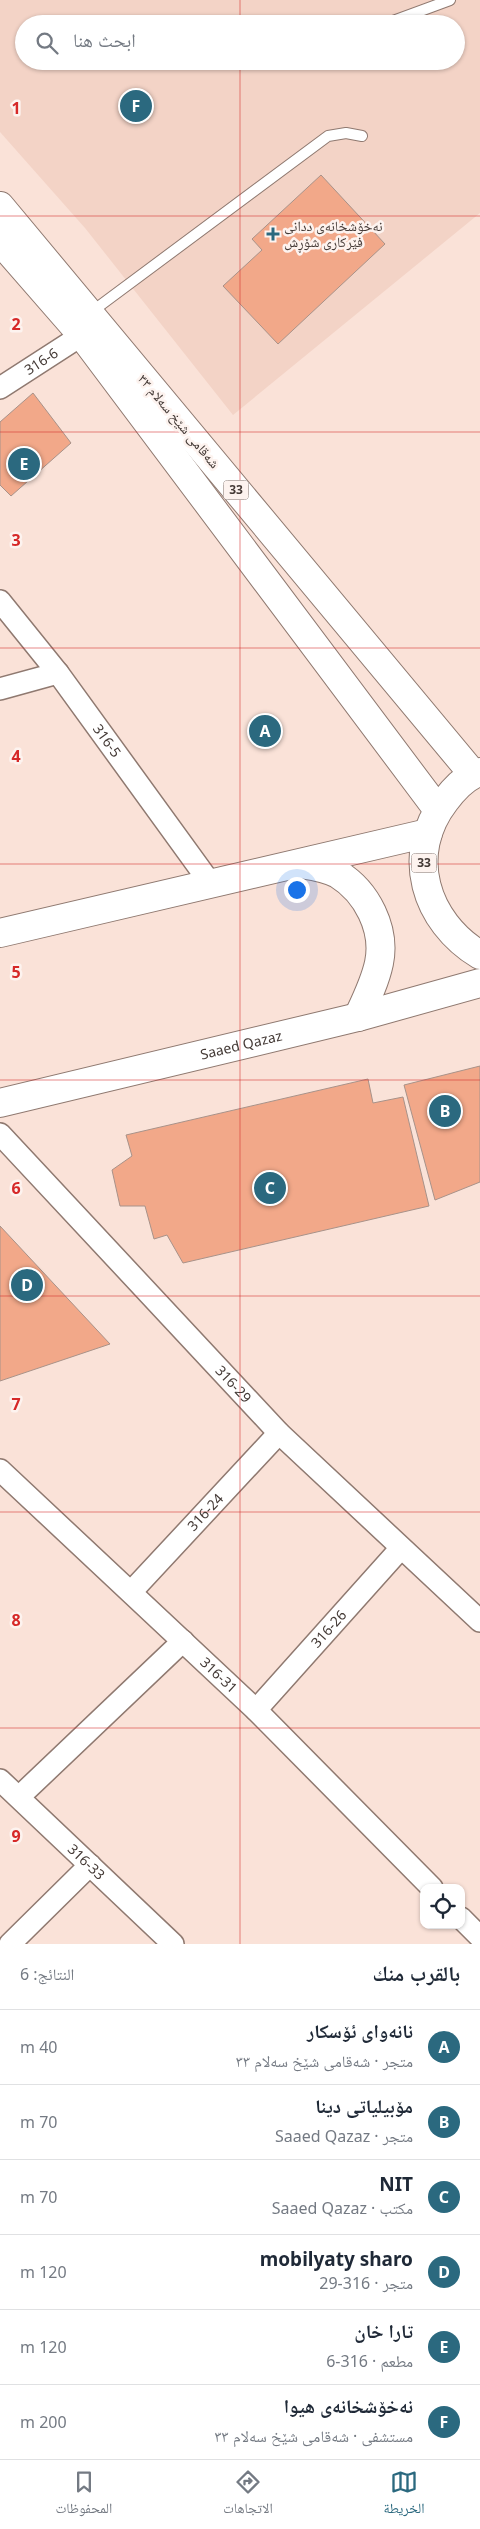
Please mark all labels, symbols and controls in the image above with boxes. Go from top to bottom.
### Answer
search box [15,15,465,70]
text: ابحث هنا [73,27,136,53]
icon: search [33,29,61,57]
pin: F [120,87,152,125]
text: 1 [11,97,21,119]
place label: نەخۆشخانەی ددانی فێرکاری شۆڕش [284,216,383,254]
marker: نەخۆشخانەی ددانی فێرکاری شۆڕش [266,227,280,241]
text: 2 [11,313,21,335]
street label: 316-6 [20,343,61,379]
street label: شەقامی شێخ سەلام ٣٣ [134,369,224,473]
pin: E [8,445,40,483]
road number: 33 [224,480,248,500]
text: 3 [11,529,21,551]
pin: A [249,712,281,750]
street label: 316-5 [89,720,126,761]
text: 4 [11,745,21,767]
road number: 33 [412,854,436,872]
your location [284,877,310,903]
text: 5 [11,961,21,983]
street label: Saaed Qazaz [198,1026,284,1064]
pin: B [429,1092,461,1130]
pin: C [254,1169,286,1207]
text: 6 [11,1177,21,1199]
pin: D [11,1266,43,1304]
street label: 316-29 [212,1361,256,1406]
text: 7 [11,1393,21,1415]
street label: 316-24 [183,1489,227,1535]
street label: 316-26 [306,1605,350,1651]
text: 8 [11,1609,21,1631]
street label: 316-31 [196,1653,242,1697]
text: 9 [11,1825,21,1847]
street label: 316-33 [64,1839,109,1884]
map controls [420,1884,465,1929]
button: locate [420,1884,465,1929]
text: بالقرب منك [373,1959,460,1987]
text: النتائج: 6 [20,1963,74,1985]
text: نانەوای ئۆسکار [307,2018,413,2044]
text: 40 m [20,2036,57,2058]
text: A [438,2036,450,2058]
text: متجر · شەقامی شێخ سەلام ٣٣ [236,2050,413,2072]
text: مۆبیلیاتی دینا [315,2093,413,2119]
text: 70 m [20,2111,57,2133]
text: B [439,2111,449,2133]
text: متجر · Saaed Qazaz [275,2125,413,2147]
text: NIT [379,2171,413,2197]
text: 70 m [20,2186,57,2208]
text: C [439,2186,449,2208]
text: مكتب · Saaed Qazaz [272,2197,413,2219]
text: mobilyaty sharo [260,2246,413,2272]
text: 120 m [20,2261,67,2283]
text: D [438,2261,450,2283]
text: متجر · 316-29 [319,2272,413,2294]
text: تارا خان [354,2318,413,2344]
text: 120 m [20,2336,67,2358]
text: E [440,2336,448,2358]
text: مطعم · 316-6 [326,2350,413,2372]
text: نەخۆشخانەی هیوا [284,2393,413,2419]
text: 200 m [20,2411,67,2433]
text: F [440,2411,448,2433]
text: مستشفى · شەقامی شێخ سەلام ٣٣ [214,2425,413,2447]
tab: المحفوظات [55,2468,112,2522]
tab: الاتجاهات [223,2468,273,2522]
tab: الخريطة [383,2468,425,2522]

